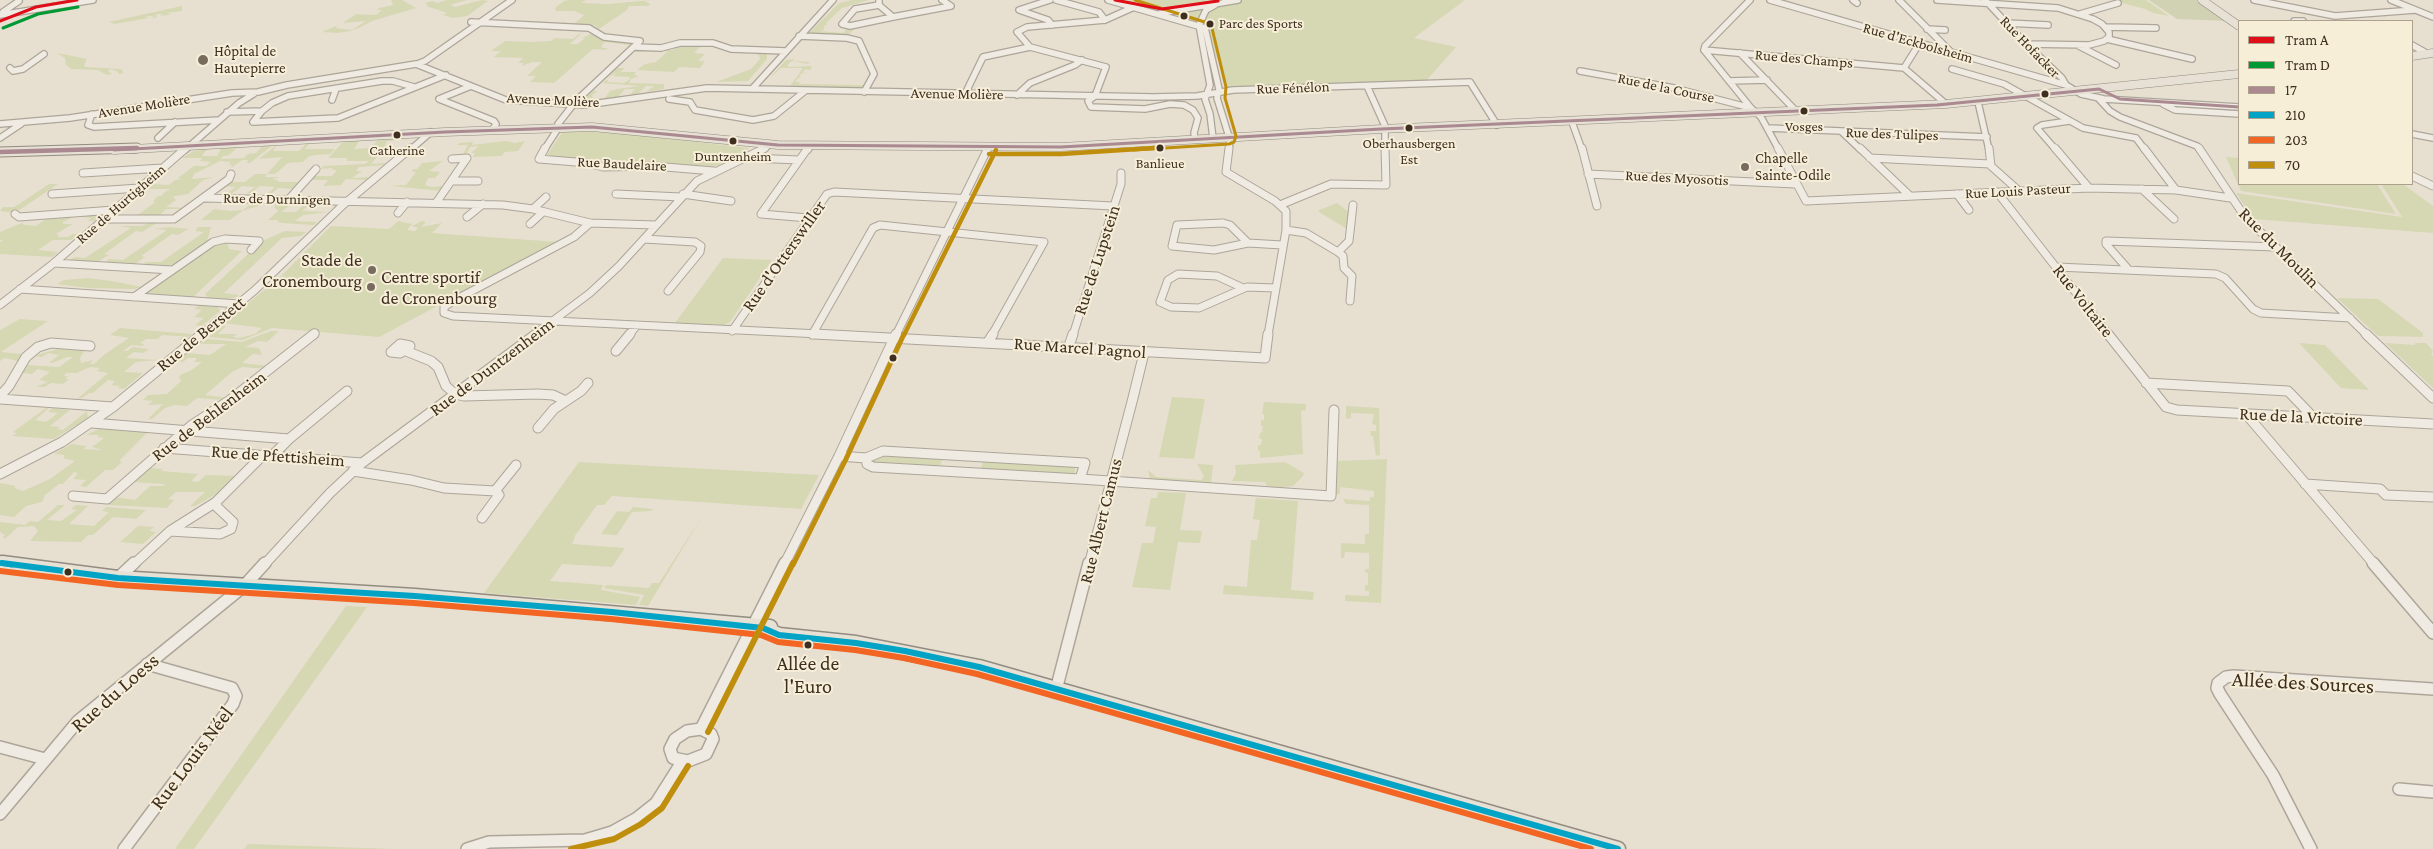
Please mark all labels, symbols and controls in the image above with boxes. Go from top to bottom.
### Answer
unlabelled marker [1179,11,1189,21]
street label: Rue Hofacker [1996,12,2064,82]
place label: Parc des Sports [1219,16,1303,32]
marker: Parc des Sports [1205,19,1215,29]
street label: Rue d'Eckbolsheim [1861,19,1975,67]
legend [2238,20,2413,185]
text: Tram A [2285,32,2329,48]
place label: Hôpital de Hautepierre [214,42,286,77]
street label: Rue des Champs [1754,46,1854,72]
marker: Hôpital de Hautepierre [196,53,210,67]
text: Tram D [2285,57,2330,73]
street label: Rue de la Course [1616,69,1716,107]
street label: Rue Fénélon [1256,78,1330,98]
text: 17 [2285,82,2297,98]
street label: Avenue Molière [910,84,1004,104]
street label: Avenue Molière [506,89,600,111]
unlabelled marker [2040,89,2050,99]
street label: Avenue Molière [97,90,191,122]
marker: Vosges [1799,106,1809,116]
text: 210 [2285,107,2306,123]
place label: Vosges [1785,119,1823,135]
marker: Oberhausbergen Est [1404,123,1414,133]
street label: Rue des Tulipes [1845,123,1939,145]
marker: Catherine [392,130,402,140]
text: 203 [2285,132,2308,148]
marker: Duntzenheim [728,136,738,146]
place label: Oberhausbergen Est [1363,136,1455,168]
place label: Catherine [369,143,425,159]
marker: Banlieue [1155,143,1165,153]
place label: Duntzenheim [694,149,772,165]
place label: Chapelle Sainte-Odile [1755,149,1830,184]
street label: Rue Baudelaire [577,153,667,175]
place label: Banlieue [1136,156,1184,172]
text: 70 [2285,157,2300,173]
street label: Rue de Hurtigheim [73,160,169,248]
marker: Chapelle Sainte-Odile [1739,161,1751,173]
street label: Rue des Myosotis [1625,166,1729,190]
street label: Rue Louis Pasteur [1965,179,2071,203]
street label: Rue de Durningen [223,189,331,209]
street label: Rue d'Otterswiller [738,196,830,316]
street label: Rue de Lupstein [1069,202,1125,318]
street label: Rue du Moulin [2234,203,2324,293]
place label: Stade de Cronembourg [262,249,362,292]
street label: Rue Voltaire [2048,260,2118,342]
marker: Stade de Cronembourg [366,264,378,276]
place label: Centre sportif de Cronenbourg [381,266,497,308]
marker: Centre sportif de Cronenbourg [365,281,377,293]
street label: Rue de Berstett [152,292,250,376]
street label: Rue de Duntzenheim [425,313,559,421]
street label: Rue Marcel Pagnol [1013,333,1147,363]
unlabelled marker [888,353,898,363]
street label: Rue de Behlenheim [147,366,271,466]
street label: Rue de la Victoire [2239,403,2363,431]
street label: Rue de Pfettisheim [210,441,346,471]
street label: Rue Albert Camus [1075,456,1127,586]
unlabelled marker [63,567,73,577]
marker: Allée de l'Euro [803,640,813,650]
street label: Rue du Loess [66,648,164,738]
place label: Allée de l'Euro [777,652,839,699]
street label: Allée des Sources [2231,667,2375,699]
street label: Rue Louis Néel [145,701,239,815]

